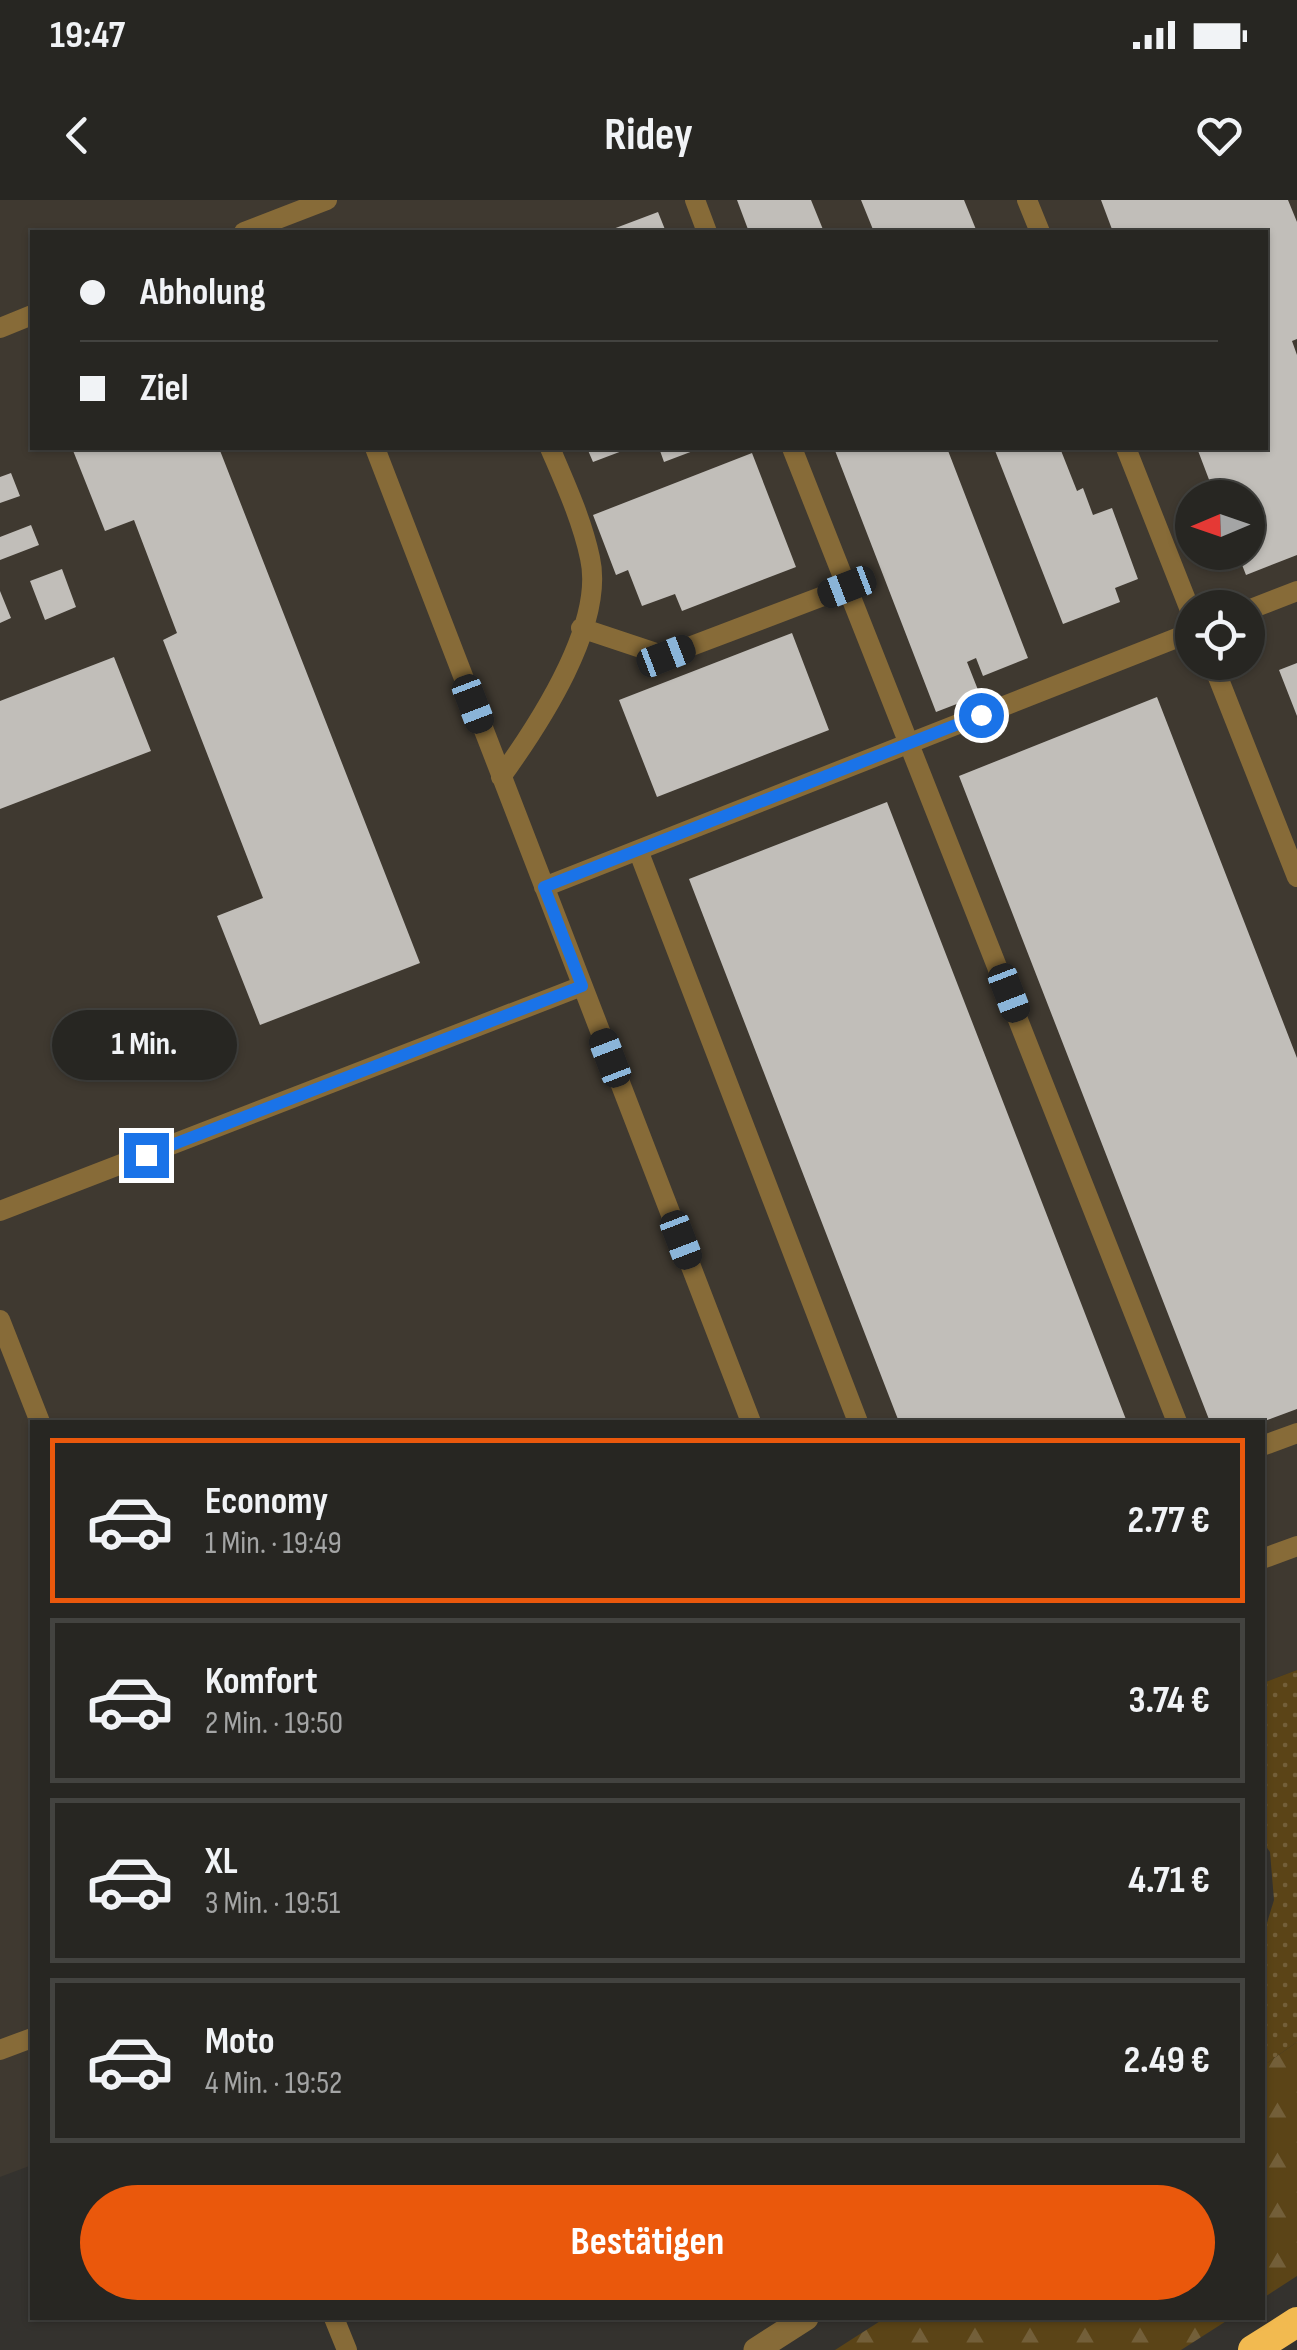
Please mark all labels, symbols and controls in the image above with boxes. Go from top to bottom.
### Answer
text: 19:47 [50,13,125,58]
icon: back [50,108,105,163]
text: Ridey [604,108,693,163]
icon: heart [1192,108,1247,163]
text: Abholung [140,270,266,315]
text: Ziel [140,366,188,411]
north arrow [1175,480,1265,570]
map controls [1175,480,1265,680]
car [814,562,880,612]
button: locate [1175,590,1265,680]
car [633,631,699,681]
car [448,671,498,737]
route start [959,693,1004,738]
car [984,960,1034,1026]
callout: 1 Min. [54,1010,238,1080]
text: 1 Min. [112,1025,177,1064]
car [585,1025,635,1091]
route end [124,1133,169,1178]
car [656,1207,706,1273]
icon: car [85,1476,175,1566]
text: Economy [205,1479,328,1524]
text: 2.77 € [1127,1498,1210,1543]
text: 1 Min. · 19:49 [205,1524,342,1563]
icon: car [85,1656,175,1746]
text: Komfort [205,1659,317,1704]
text: 3.74 € [1128,1678,1210,1723]
text: 2 Min. · 19:50 [205,1704,343,1743]
icon: car [85,1836,175,1926]
text: XL [205,1839,238,1884]
text: 4.71 € [1128,1858,1210,1903]
text: 3 Min. · 19:51 [205,1884,340,1923]
icon: car [85,2016,175,2106]
text: Moto [205,2019,275,2064]
text: 2.49 € [1123,2038,1210,2083]
text: 4 Min. · 19:52 [205,2064,342,2103]
button: Bestätigen [80,2185,1215,2300]

